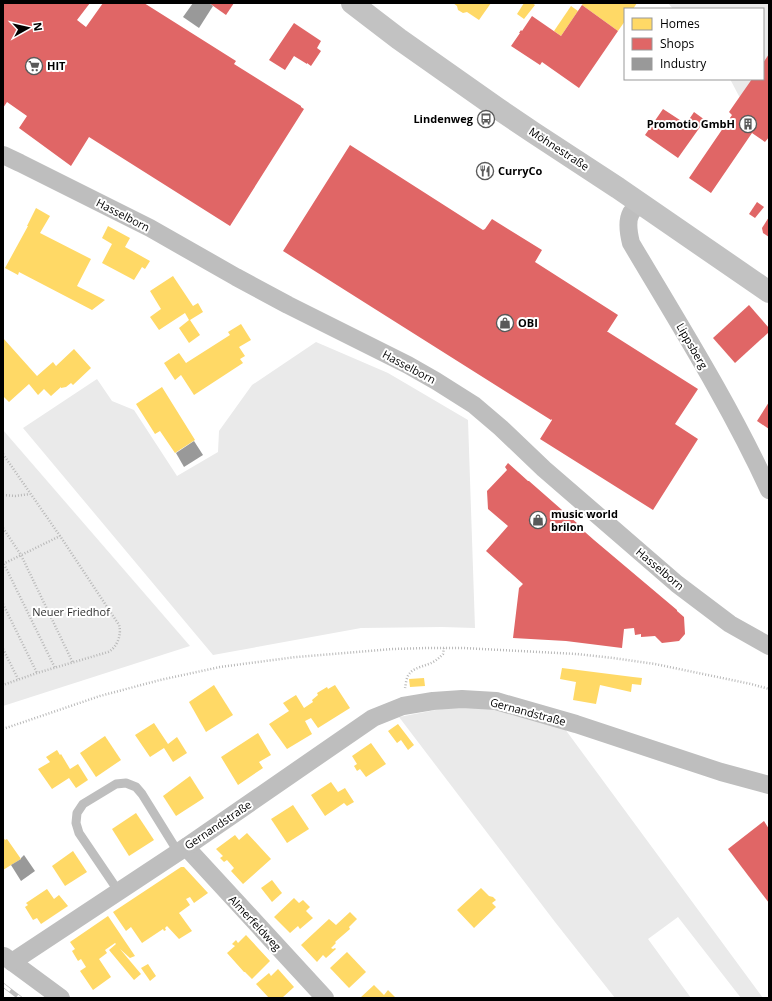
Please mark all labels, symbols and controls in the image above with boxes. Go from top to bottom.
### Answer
north arrow [8,8,48,48]
legend [624,8,764,80]
text: Homes [660,15,700,32]
text: N [30,21,46,32]
text: Shops [660,35,695,52]
text: Industry [660,55,707,72]
supermarket icon: HIT [24,56,44,76]
place label: HIT [47,58,66,73]
bus stop icon: Lindenweg [476,109,496,129]
place label: Lindenweg [413,111,474,126]
building icon: Promotio GmbH [738,114,758,134]
place label: Promotio GmbH [647,116,735,131]
street label: Möhnestraße [526,124,592,174]
restaurant icon: CurryCo [475,161,495,181]
place label: CurryCo [498,163,542,178]
street label: Hasselborn [94,195,153,234]
shop icon: OBI [495,313,515,333]
place label: OBI [518,315,538,330]
street label: Lippsberg [673,320,712,371]
street label: Hasselborn [380,346,438,387]
place label: music world brilon [551,506,618,534]
shop icon: music world brilon [528,510,548,530]
street label: Hasselborn [633,544,687,593]
park label: Neuer Friedhof [32,604,111,619]
street label: Gernandstraße [489,694,568,729]
street label: Gernandstraße [181,797,254,853]
street label: Almerfeldweg [226,892,285,954]

